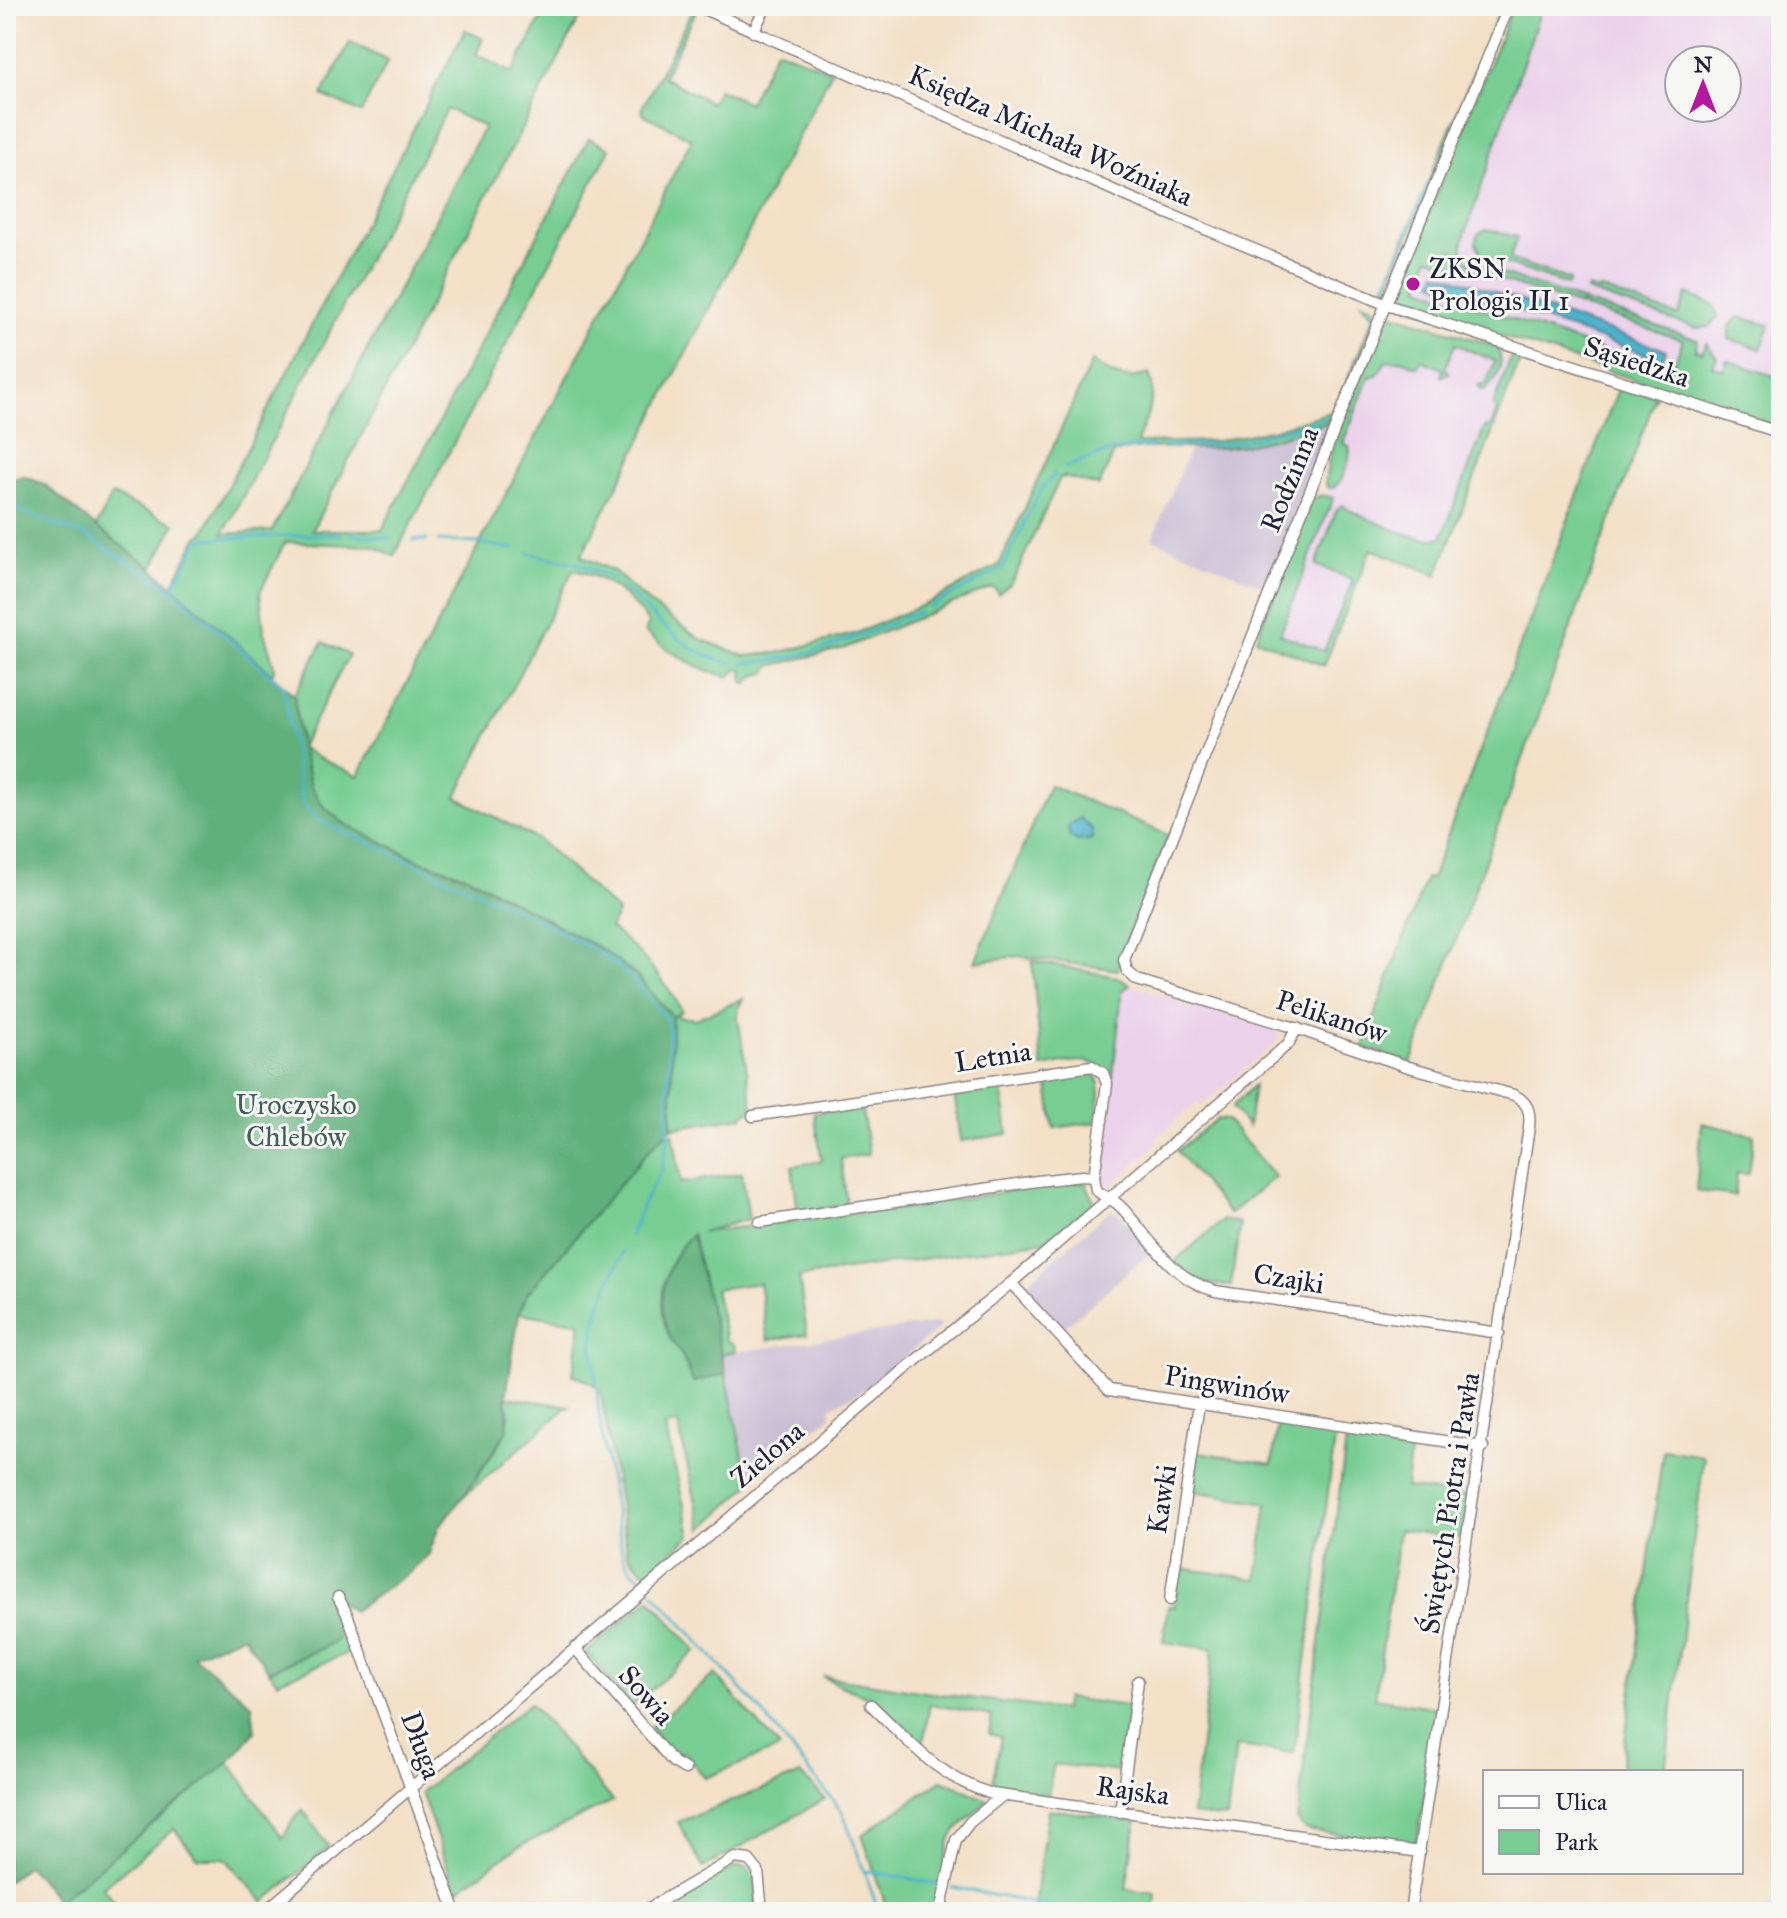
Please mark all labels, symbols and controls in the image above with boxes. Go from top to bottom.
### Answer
north arrow [1663,44,1743,124]
text: N [1694,51,1713,78]
street label: Księdza Michała Woźniaka [903,57,1198,214]
place label: ZKSN Prologis II 1 [1429,251,1569,318]
marker: ZKSN Prologis II 1 [1404,275,1422,293]
street label: Sąsiedzka [1580,328,1694,395]
street label: Rodzinna [1253,421,1326,537]
street label: Pelikanów [1272,982,1392,1051]
street label: Letnia [952,1033,1034,1080]
park label: Uroczysko Chlebów [235,1087,357,1154]
street label: Czajki [1251,1256,1327,1301]
street label: Pingwinów [1162,1357,1293,1412]
street label: Świętych Piotra i Pawła [1412,1370,1487,1636]
street label: Zielona [723,1413,811,1495]
street label: Kawki [1139,1461,1184,1537]
street label: Sowia [611,1658,682,1733]
street label: Długa [393,1707,450,1784]
street label: Rajska [1094,1768,1172,1813]
legend [1483,1770,1743,1874]
text: Ulica [1555,1787,1608,1817]
text: Park [1555,1827,1599,1857]

